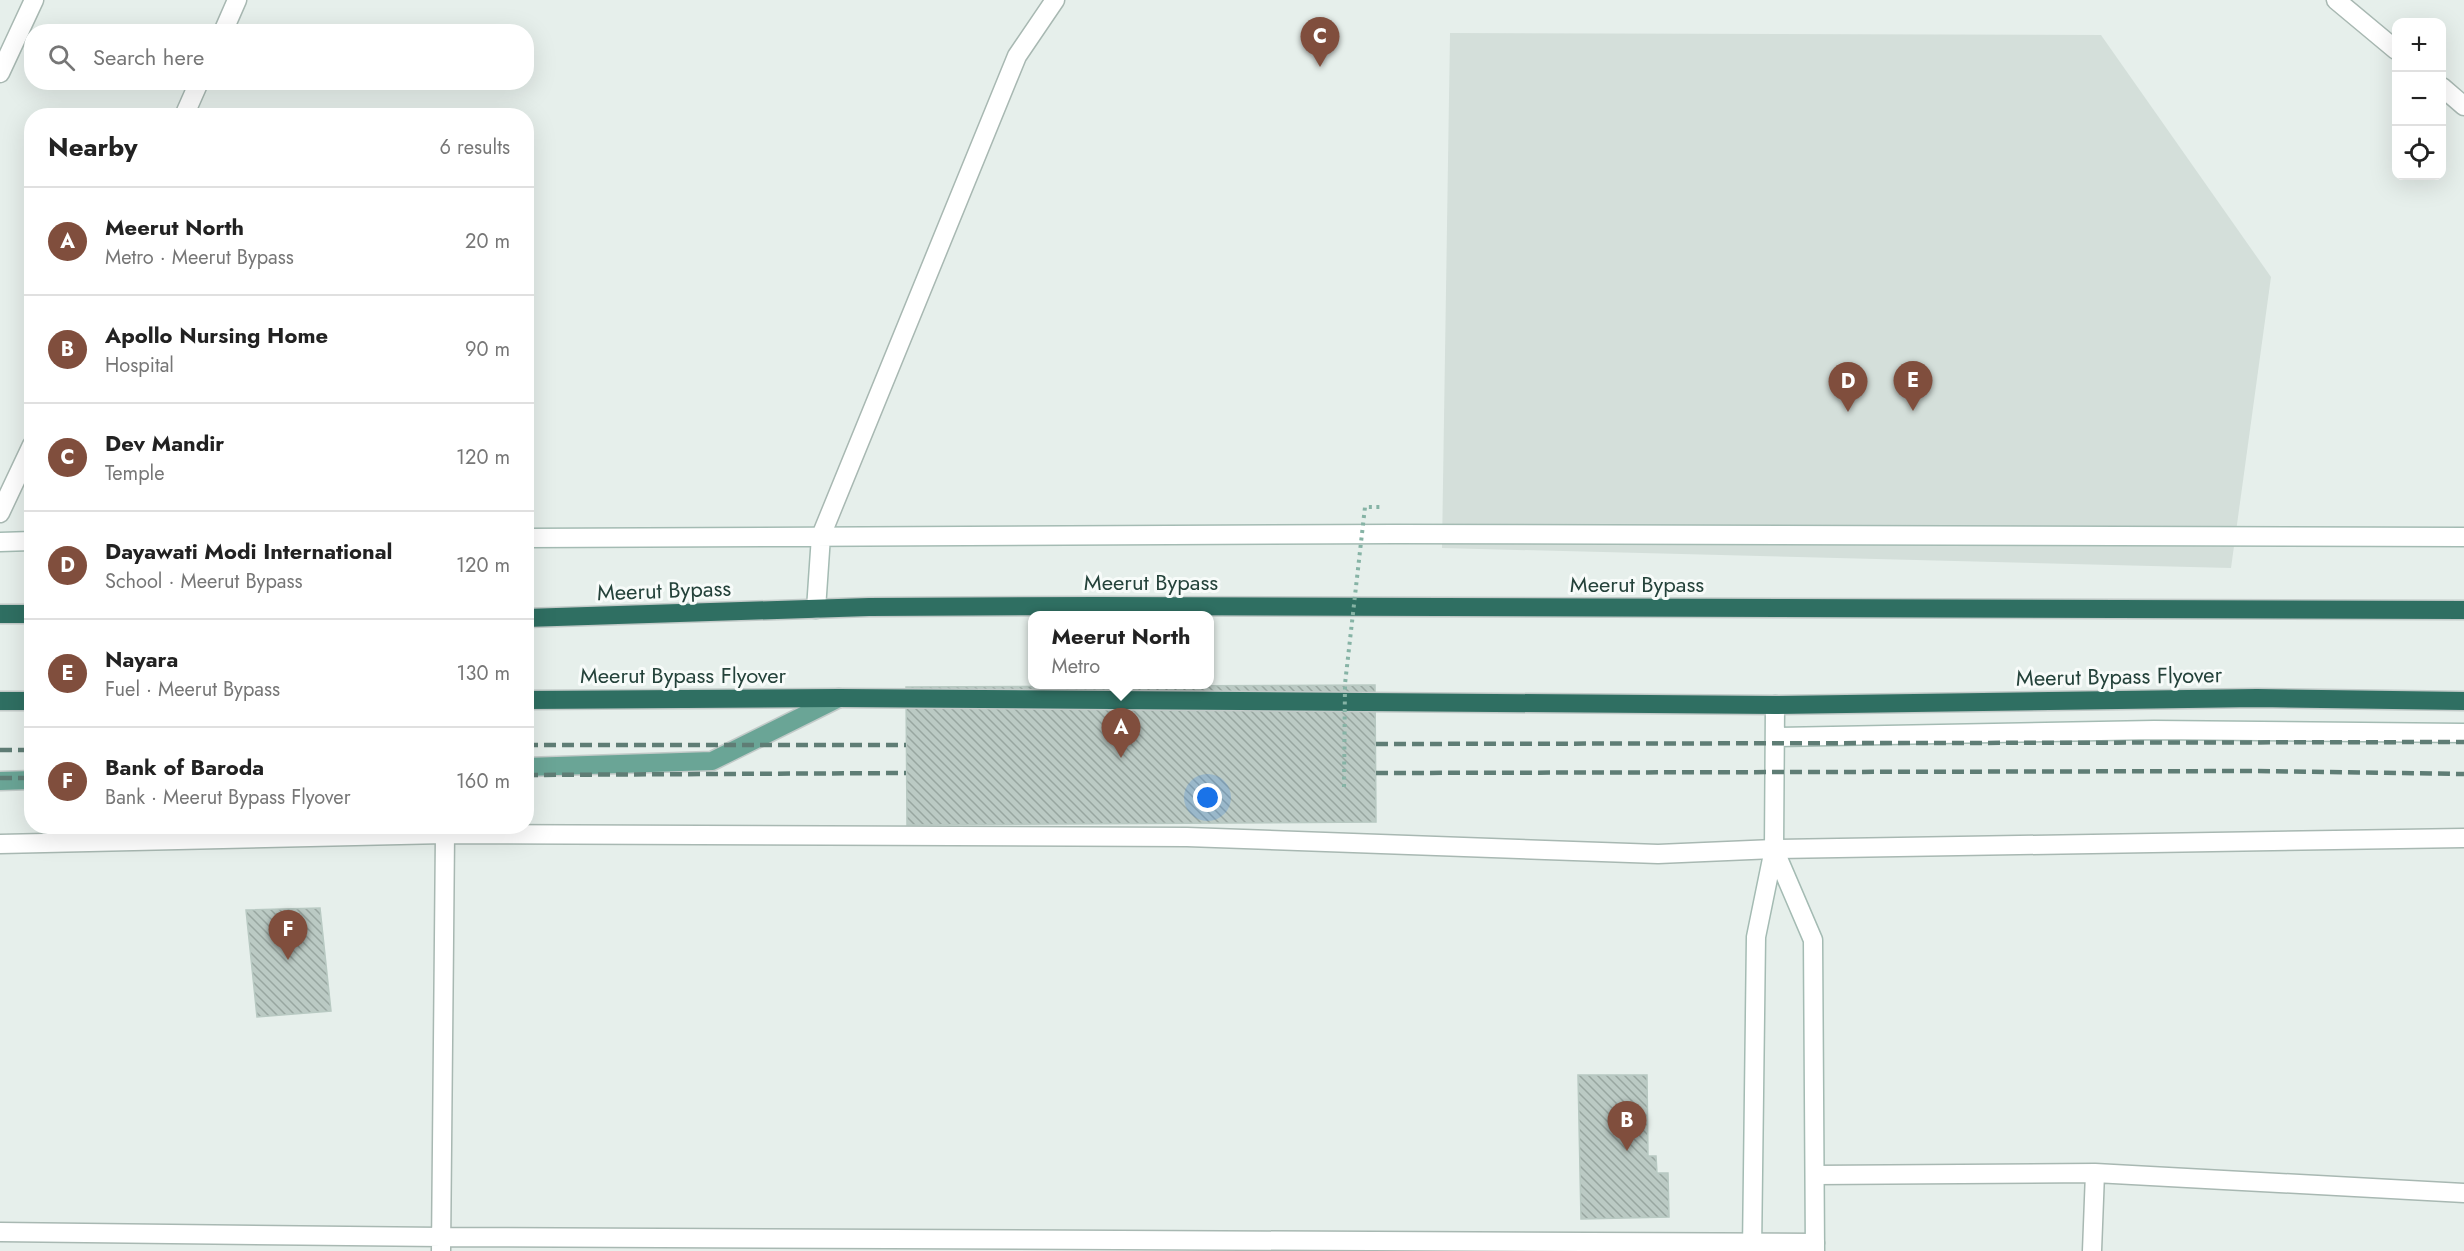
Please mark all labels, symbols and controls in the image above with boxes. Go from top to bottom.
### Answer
pin: C [1300,17,1340,67]
map controls [2392,18,2446,180]
button: + [2392,18,2446,72]
search box [24,24,534,90]
icon: search [45,41,78,74]
text: Search here [93,41,204,73]
button: − [2392,72,2446,126]
button: locate [2392,126,2446,180]
text: Nearby [48,128,137,166]
text: 6 results [440,133,510,162]
text: Meerut North [105,211,244,243]
text: A [60,227,75,256]
text: 20 m [465,227,510,256]
text: Metro · Meerut Bypass [105,243,294,272]
text: Apollo Nursing Home [105,319,328,351]
text: B [61,335,74,364]
text: 90 m [465,335,510,364]
text: Hospital [105,351,174,380]
pin: D [1828,362,1868,412]
pin: E [1894,362,1932,411]
text: Dev Mandir [105,427,224,459]
text: C [60,443,75,472]
text: 120 m [456,443,510,472]
text: Temple [105,459,165,488]
text: Dayawati Modi International [105,535,393,567]
text: D [60,551,75,580]
text: 120 m [456,551,510,580]
street label: Meerut Bypass [1084,566,1218,598]
text: School · Meerut Bypass [105,567,303,596]
street label: Meerut Bypass [1570,568,1704,600]
street label: Meerut Bypass [596,572,732,608]
popup [1028,611,1214,689]
text: Meerut North [1051,620,1191,652]
text: Nayara [105,643,178,675]
text: Metro [1051,652,1100,681]
street label: Meerut Bypass Flyover [2016,658,2223,694]
text: E [61,659,74,688]
text: 130 m [456,659,510,688]
street label: Meerut Bypass Flyover [580,659,787,691]
text: Fuel · Meerut Bypass [105,675,280,704]
pin: A [1102,708,1140,758]
text: Bank of Baroda [105,751,264,783]
text: F [62,767,73,796]
text: 160 m [456,767,510,796]
text: Bank · Meerut Bypass Flyover [105,783,351,812]
your location [1193,783,1222,812]
pin: F [268,910,308,960]
pin: B [1608,1102,1646,1151]

